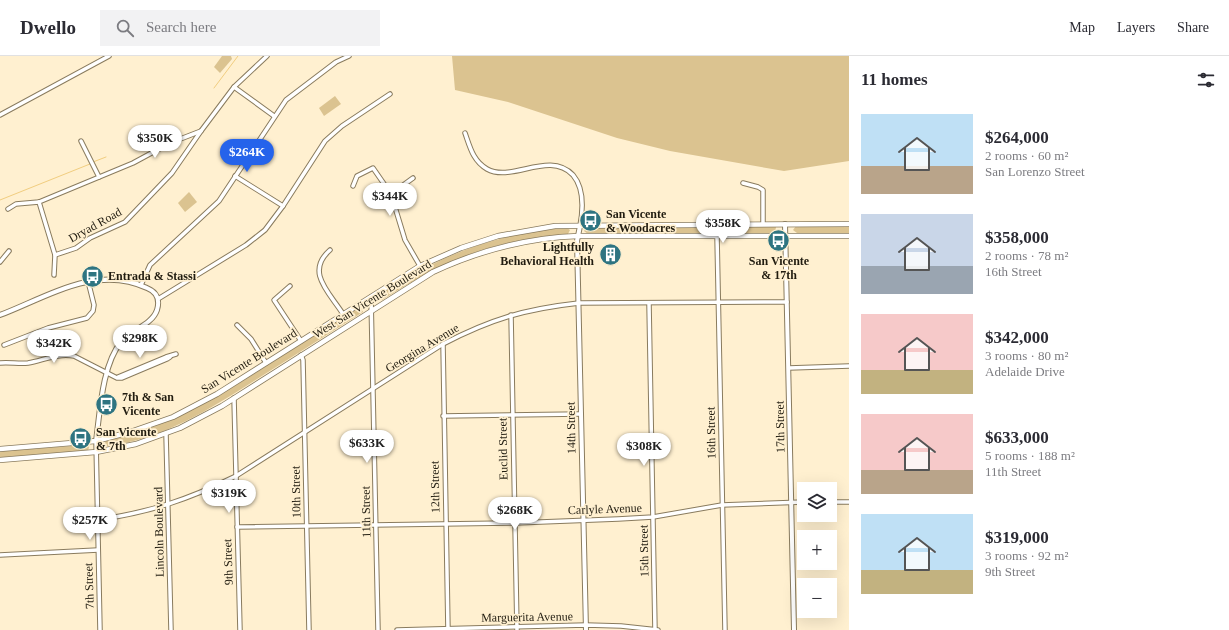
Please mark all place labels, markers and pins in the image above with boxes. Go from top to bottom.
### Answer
pin: $350K [127,125,183,159]
pin: $264K [219,139,275,173]
pin: $344K [362,183,418,217]
place label: San Vicente & Woodacres [606,207,676,235]
bus stop icon: San Vicente & Woodacres [578,208,604,234]
pin: $358K [695,210,751,244]
bus stop icon: San Vicente & 17th [766,227,792,253]
place label: Lightfully Behavioral Health [500,240,594,268]
building icon: Lightfully Behavioral Health [597,241,623,267]
place label: San Vicente & 17th [749,254,810,282]
bus stop icon: Entrada & Stassi [79,263,105,289]
place label: Entrada & Stassi [108,269,197,283]
pin: $298K [112,325,168,359]
pin: $342K [26,330,82,364]
place label: 7th & San Vicente [122,390,174,418]
bus stop icon: 7th & San Vicente [93,391,119,417]
place label: San Vicente & 7th [96,425,157,453]
bus stop icon: San Vicente & 7th [67,426,93,452]
pin: $633K [339,430,395,464]
pin: $308K [616,433,672,467]
pin: $319K [201,480,257,514]
pin: $268K [487,497,543,531]
pin: $257K [62,507,118,541]

